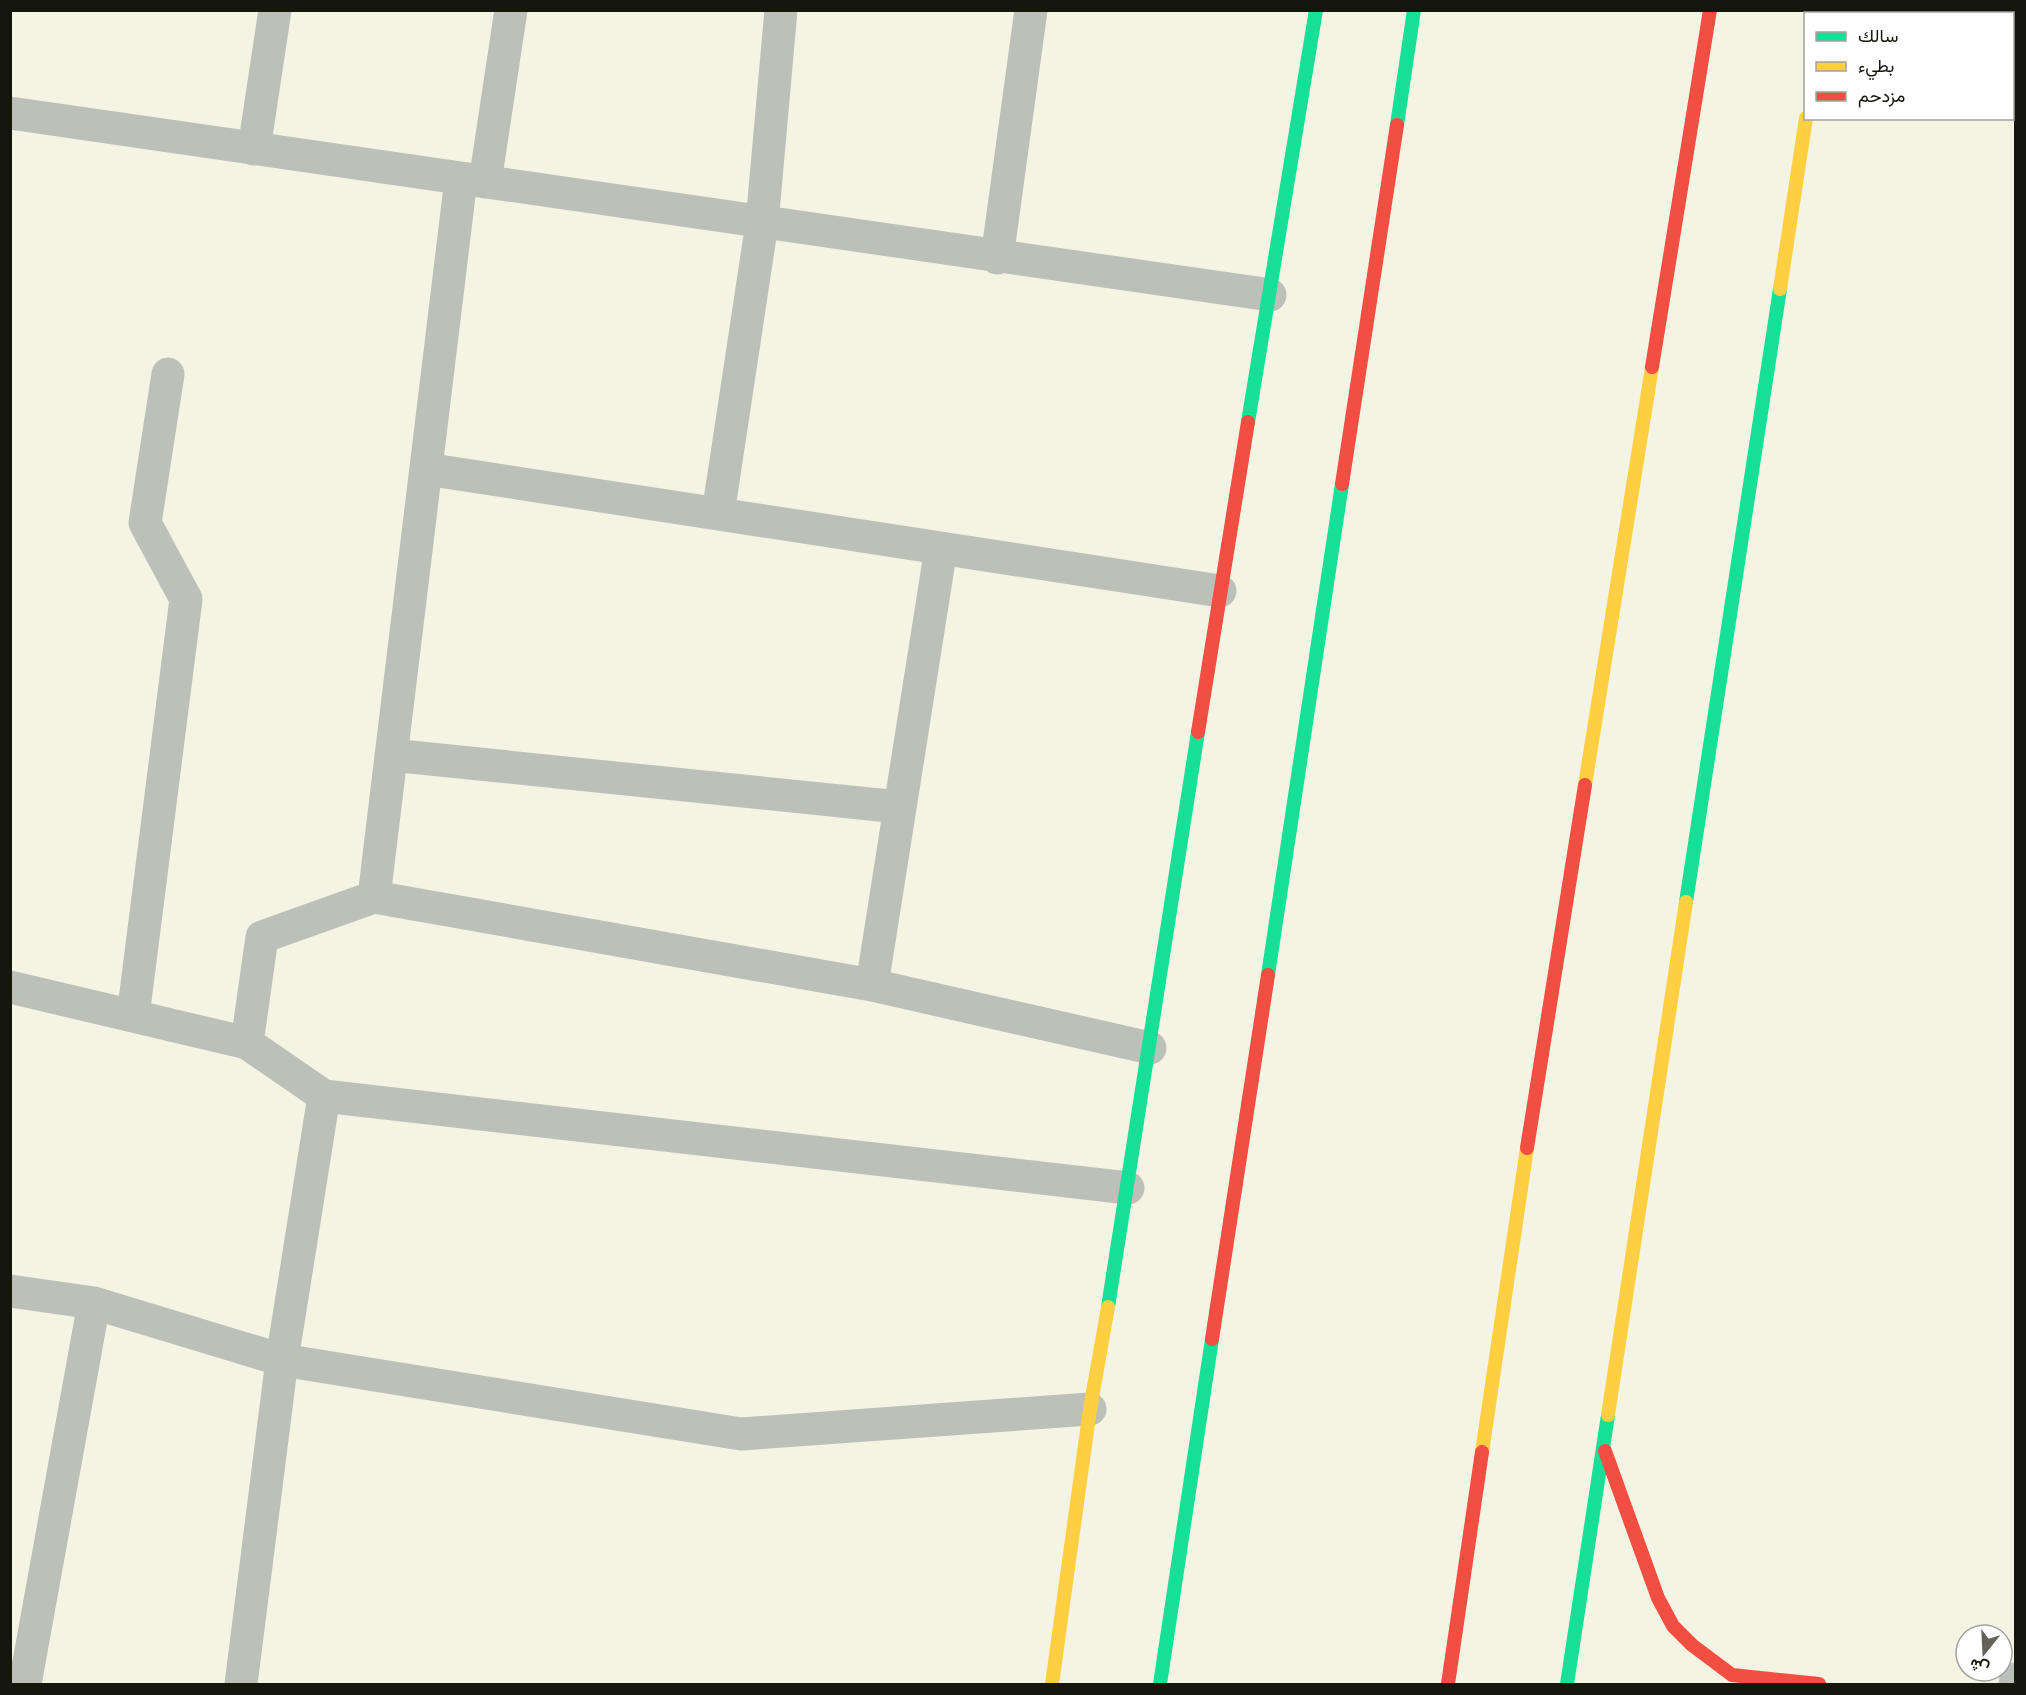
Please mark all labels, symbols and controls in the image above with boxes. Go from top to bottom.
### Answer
legend [1804,12,2014,120]
text: سالك [1858,26,1898,46]
text: بطيء [1858,56,1894,81]
text: مزدحم [1858,86,1905,108]
north arrow [1954,1623,2014,1683]
text: ش [1968,1655,1992,1678]

